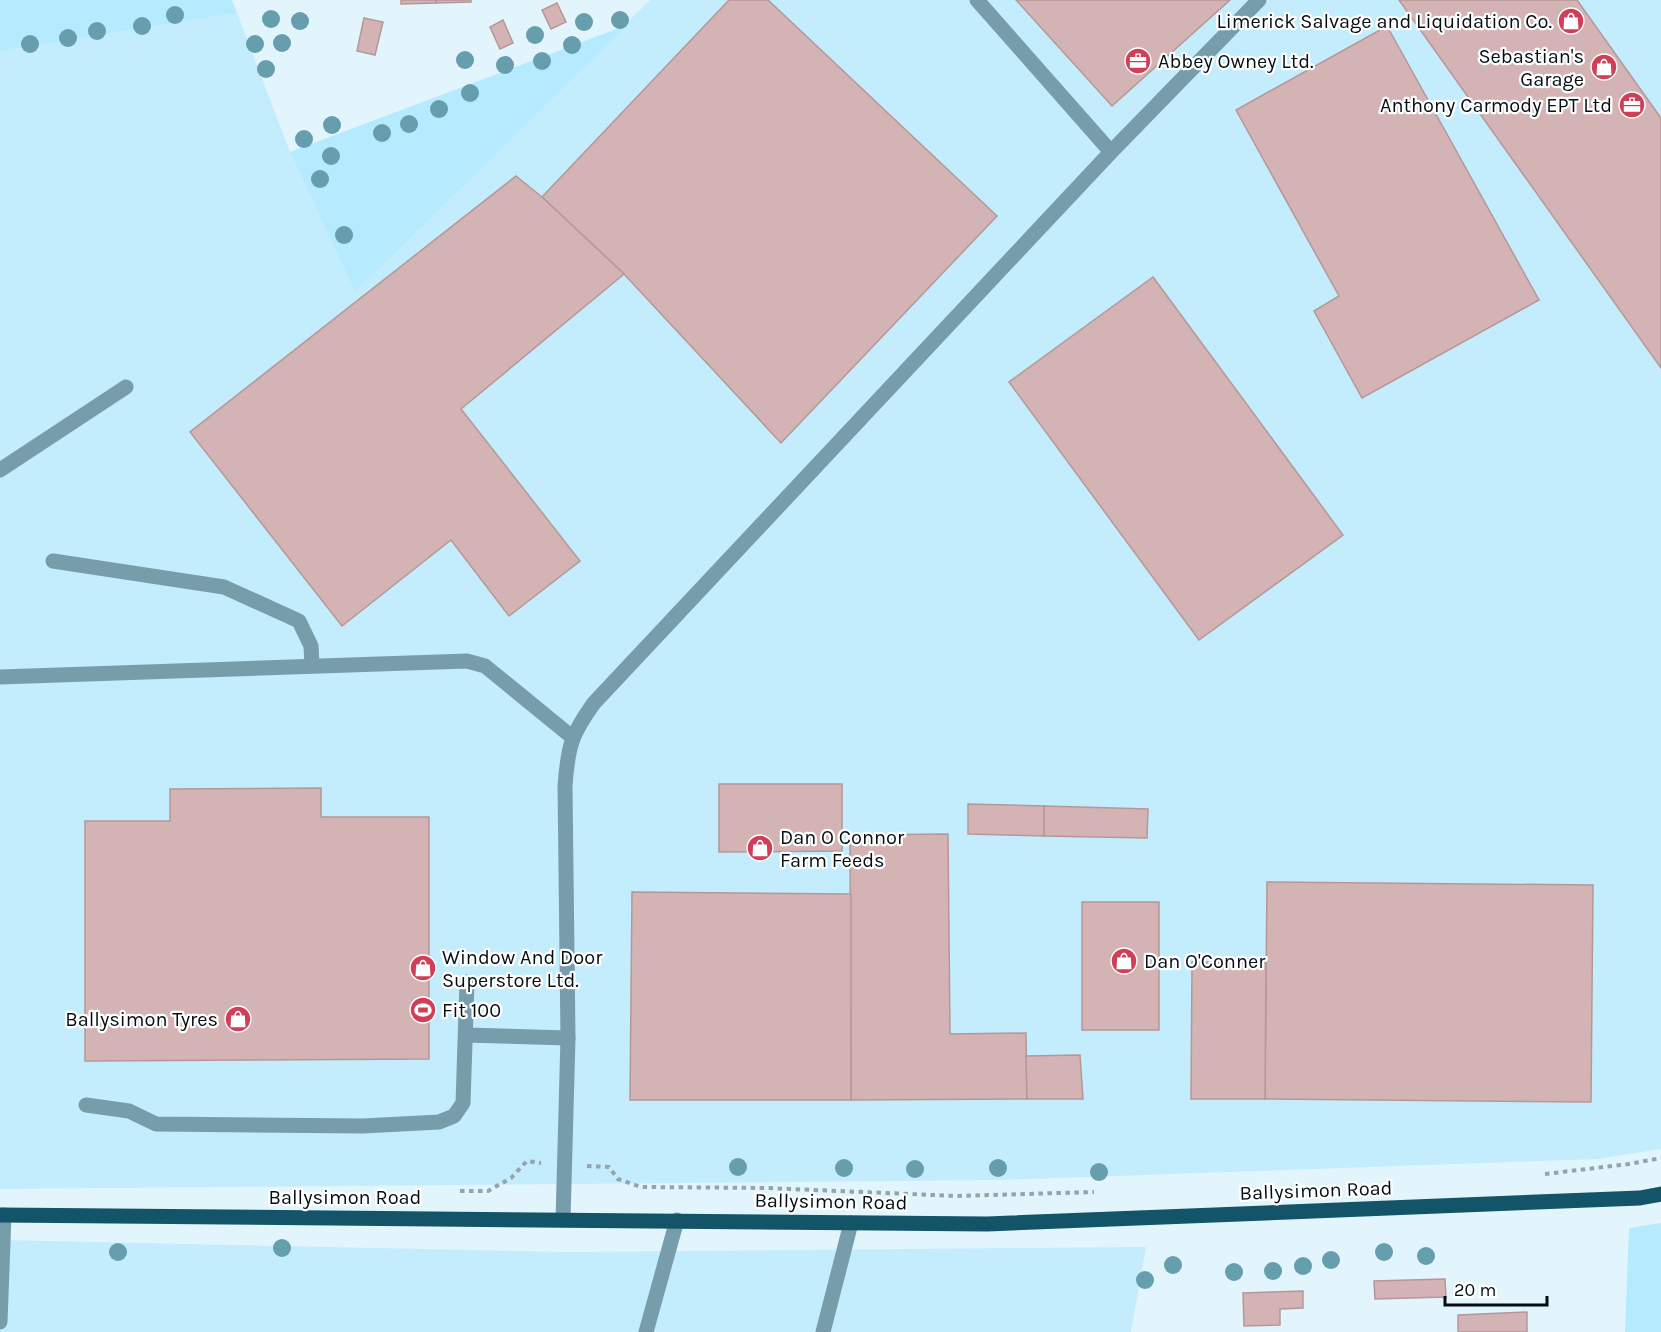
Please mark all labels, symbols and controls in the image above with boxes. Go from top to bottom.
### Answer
shop icon: Limerick Salvage and Liquidation Co. [1556,6,1586,36]
place label: Limerick Salvage and Liquidation Co. [1217,10,1552,33]
place label: Sebastian's Garage [1478,45,1584,91]
office icon: Abbey Owney Ltd. [1123,46,1153,76]
place label: Abbey Owney Ltd. [1158,50,1314,73]
shop icon: Sebastian's Garage [1589,52,1619,82]
office icon: Anthony Carmody EPT Ltd [1617,90,1647,120]
place label: Anthony Carmody EPT Ltd [1380,94,1612,117]
place label: Dan O Connor Farm Feeds [780,826,905,872]
shop icon: Dan O Connor Farm Feeds [745,833,775,863]
place label: Window And Door Superstore Ltd. [442,946,603,992]
shop icon: Dan O'Conner [1109,946,1139,976]
place label: Dan O'Conner [1144,950,1266,973]
shop icon: Window And Door Superstore Ltd. [408,953,438,983]
sports icon: Fit 100 [408,995,438,1025]
place label: Fit 100 [442,999,501,1022]
shop icon: Ballysimon Tyres [223,1004,253,1034]
place label: Ballysimon Tyres [65,1008,218,1031]
street label: Ballysimon Road [1239,1176,1393,1205]
street label: Ballysimon Road [269,1186,421,1209]
street label: Ballysimon Road [754,1189,908,1214]
scale bar [1445,1269,1547,1307]
text: 20 m [1454,1279,1496,1301]

